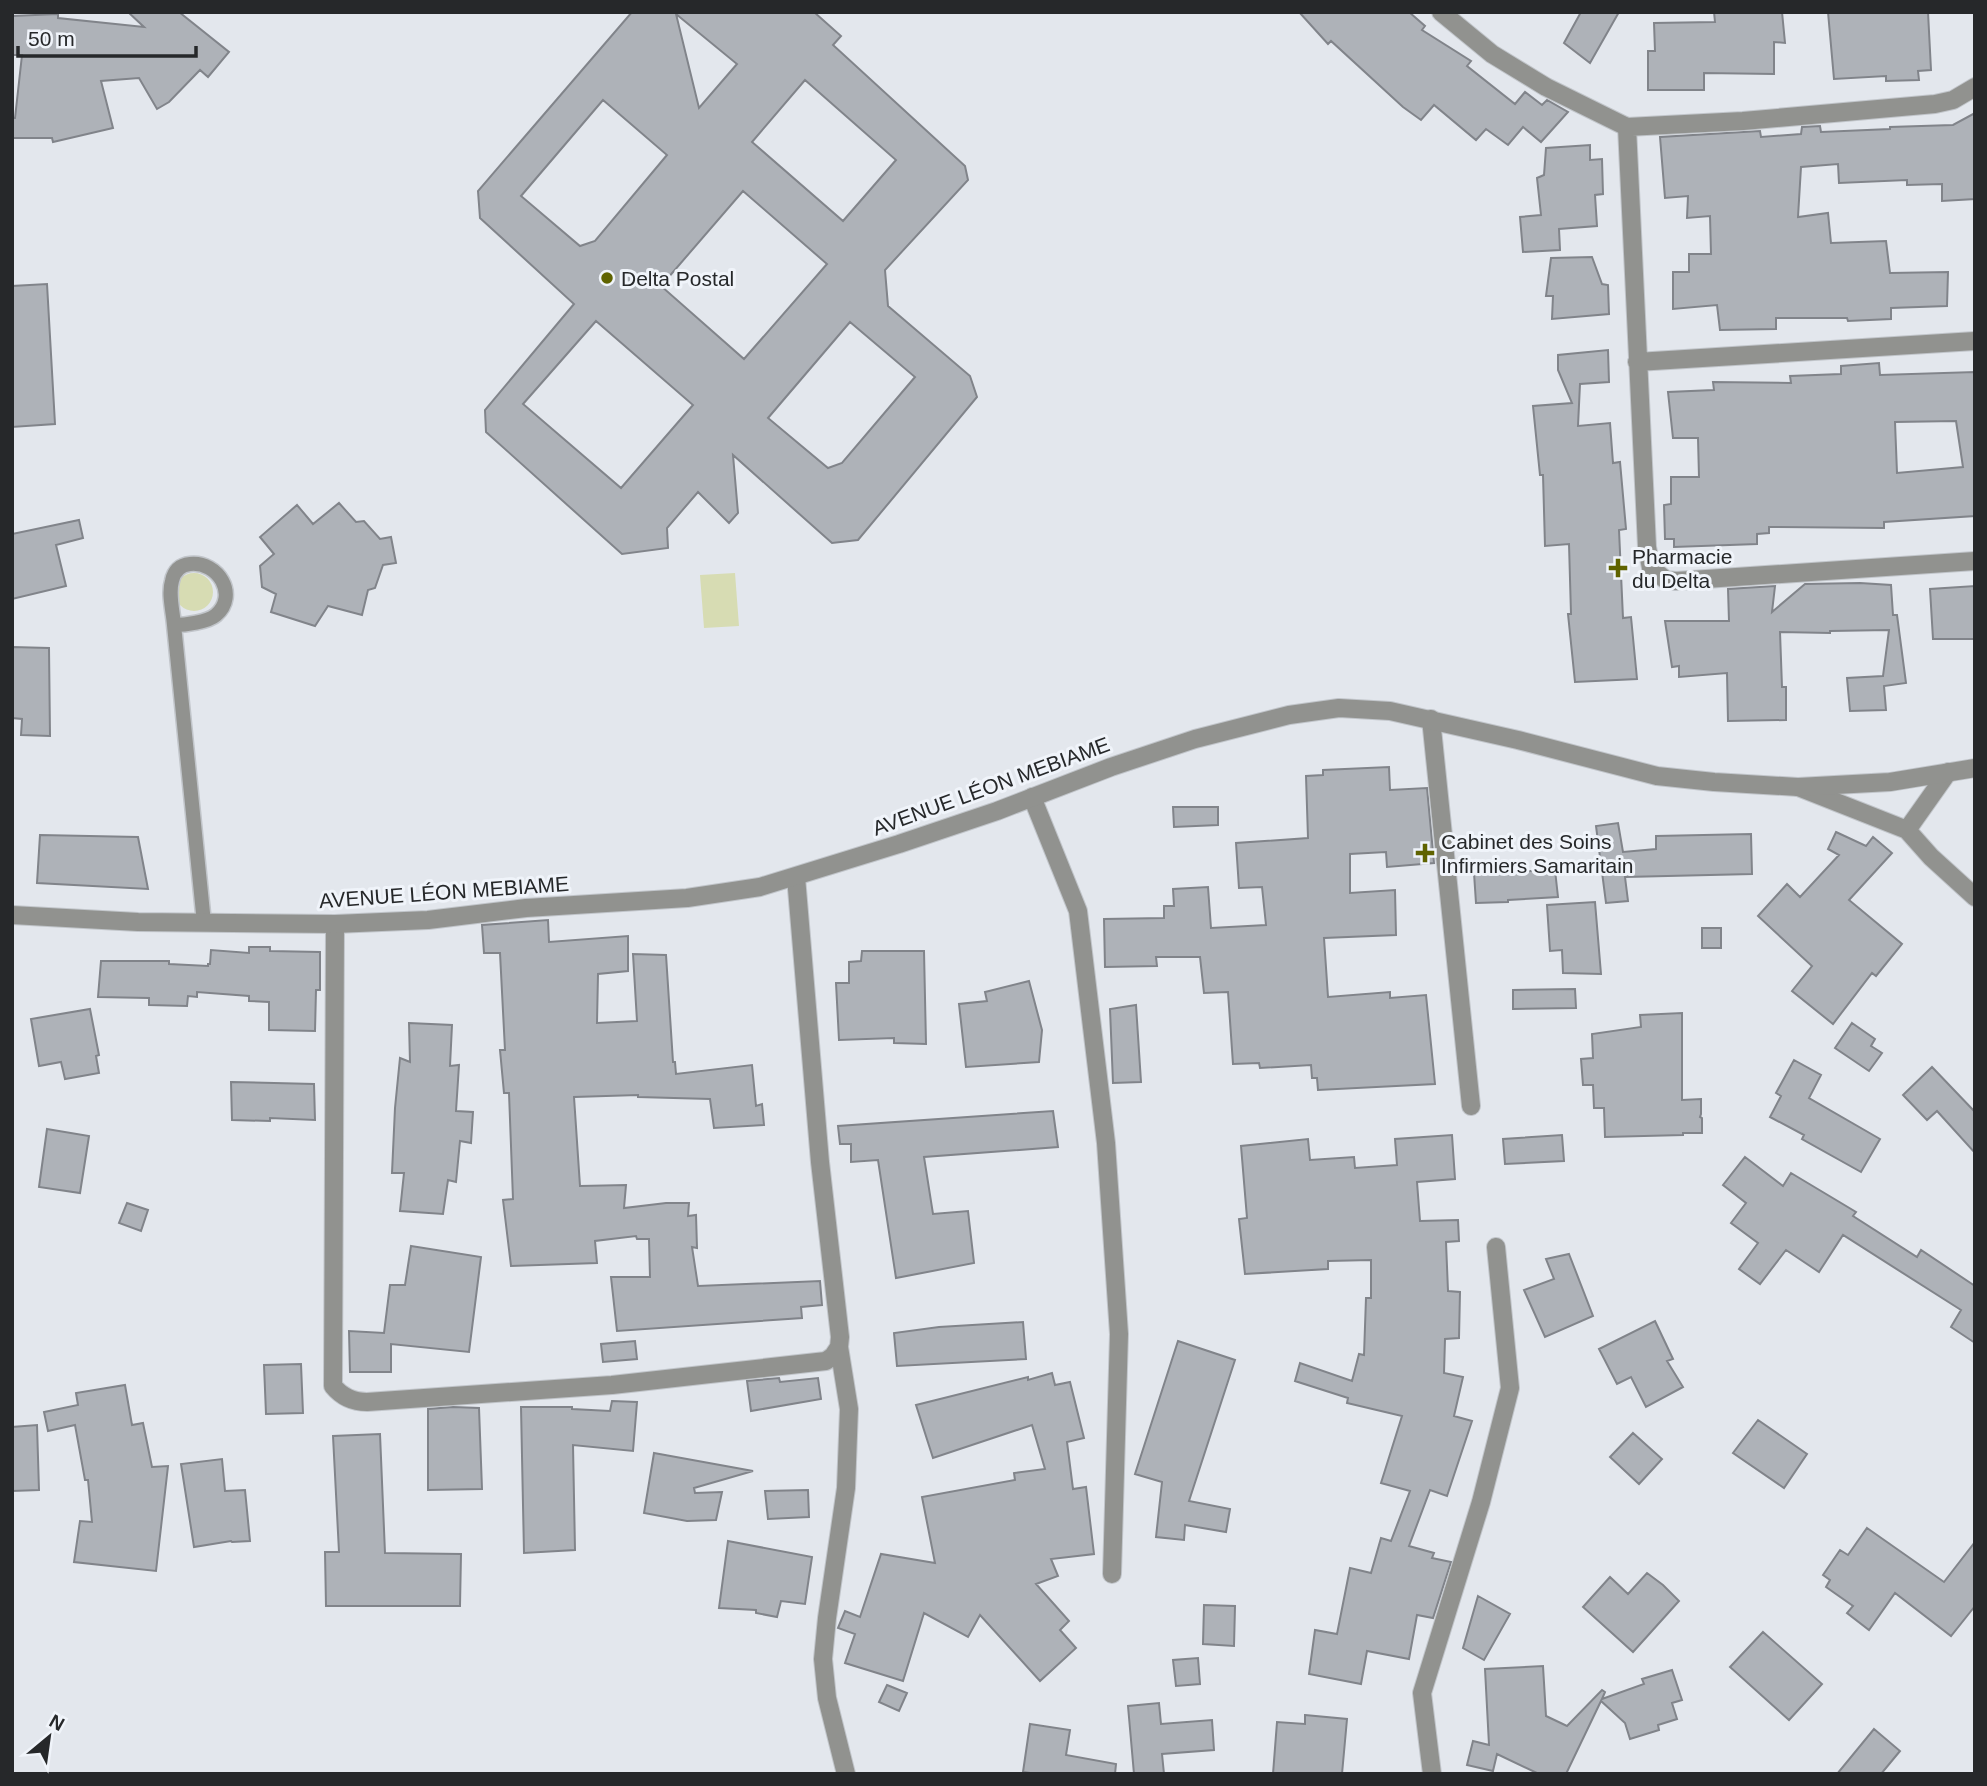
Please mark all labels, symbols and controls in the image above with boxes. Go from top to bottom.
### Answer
scale bar [18,14,196,58]
text: 50 m [28,27,75,50]
place label: Delta Postal [621,267,734,290]
marker: Delta Postal [599,270,615,286]
place label: Pharmacie du Delta [1632,545,1732,592]
marker: Pharmacie du Delta [1610,560,1626,576]
street label: AVENUE LÉON MEBIAME [869,732,1113,840]
place label: Cabinet des Soins Infirmiers Samaritain [1441,830,1634,877]
marker: Cabinet des Soins Infirmiers Samaritain [1415,843,1435,863]
street label: AVENUE LÉON MEBIAME [318,872,570,912]
north arrow [14,1702,84,1772]
text: N [46,1710,68,1735]

